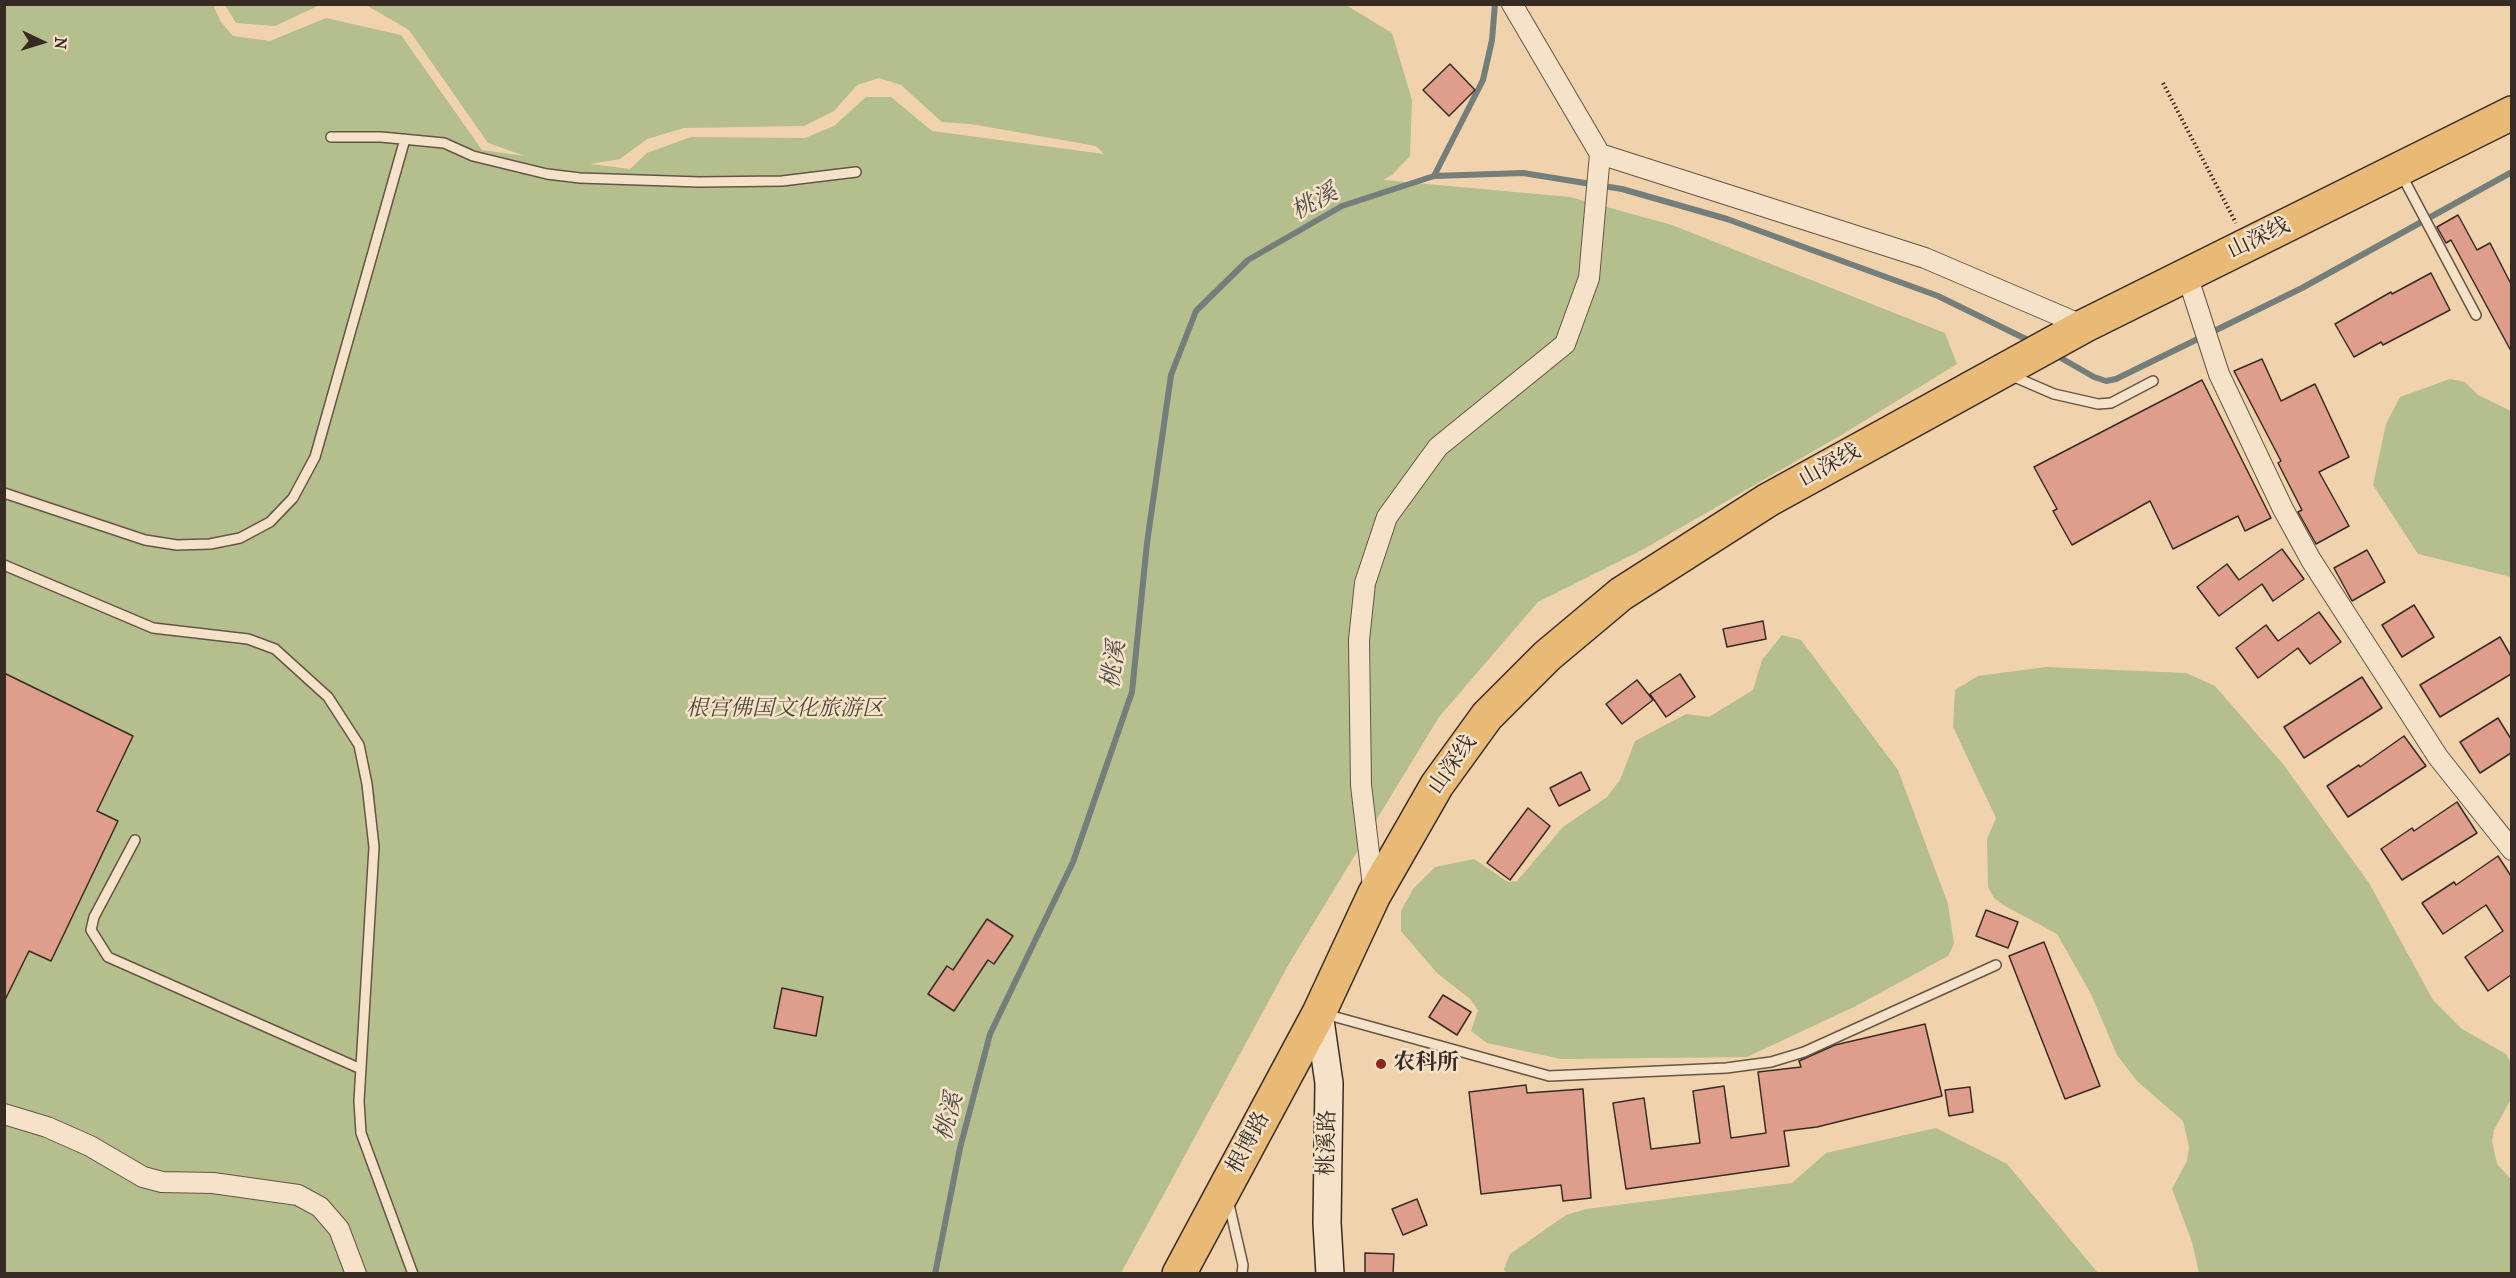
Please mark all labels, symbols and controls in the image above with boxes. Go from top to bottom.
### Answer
north arrow [12,12,72,72]
text: N [51,37,70,50]
water label: 桃溪 [1287,179,1343,227]
street label: 山深线 [2224,213,2294,265]
street label: 山深线 [1795,438,1865,494]
water label: 桃溪 [1097,639,1133,691]
park label: 根宫佛国文化旅游区 [686,697,884,723]
street label: 山深线 [1423,730,1483,800]
place label: 农科所 [1393,1051,1459,1077]
marker: 农科所 [1374,1057,1388,1071]
water label: 桃溪 [930,1090,970,1144]
street label: 根博路 [1222,1108,1276,1178]
street label: 桃溪路 [1314,1110,1342,1176]

